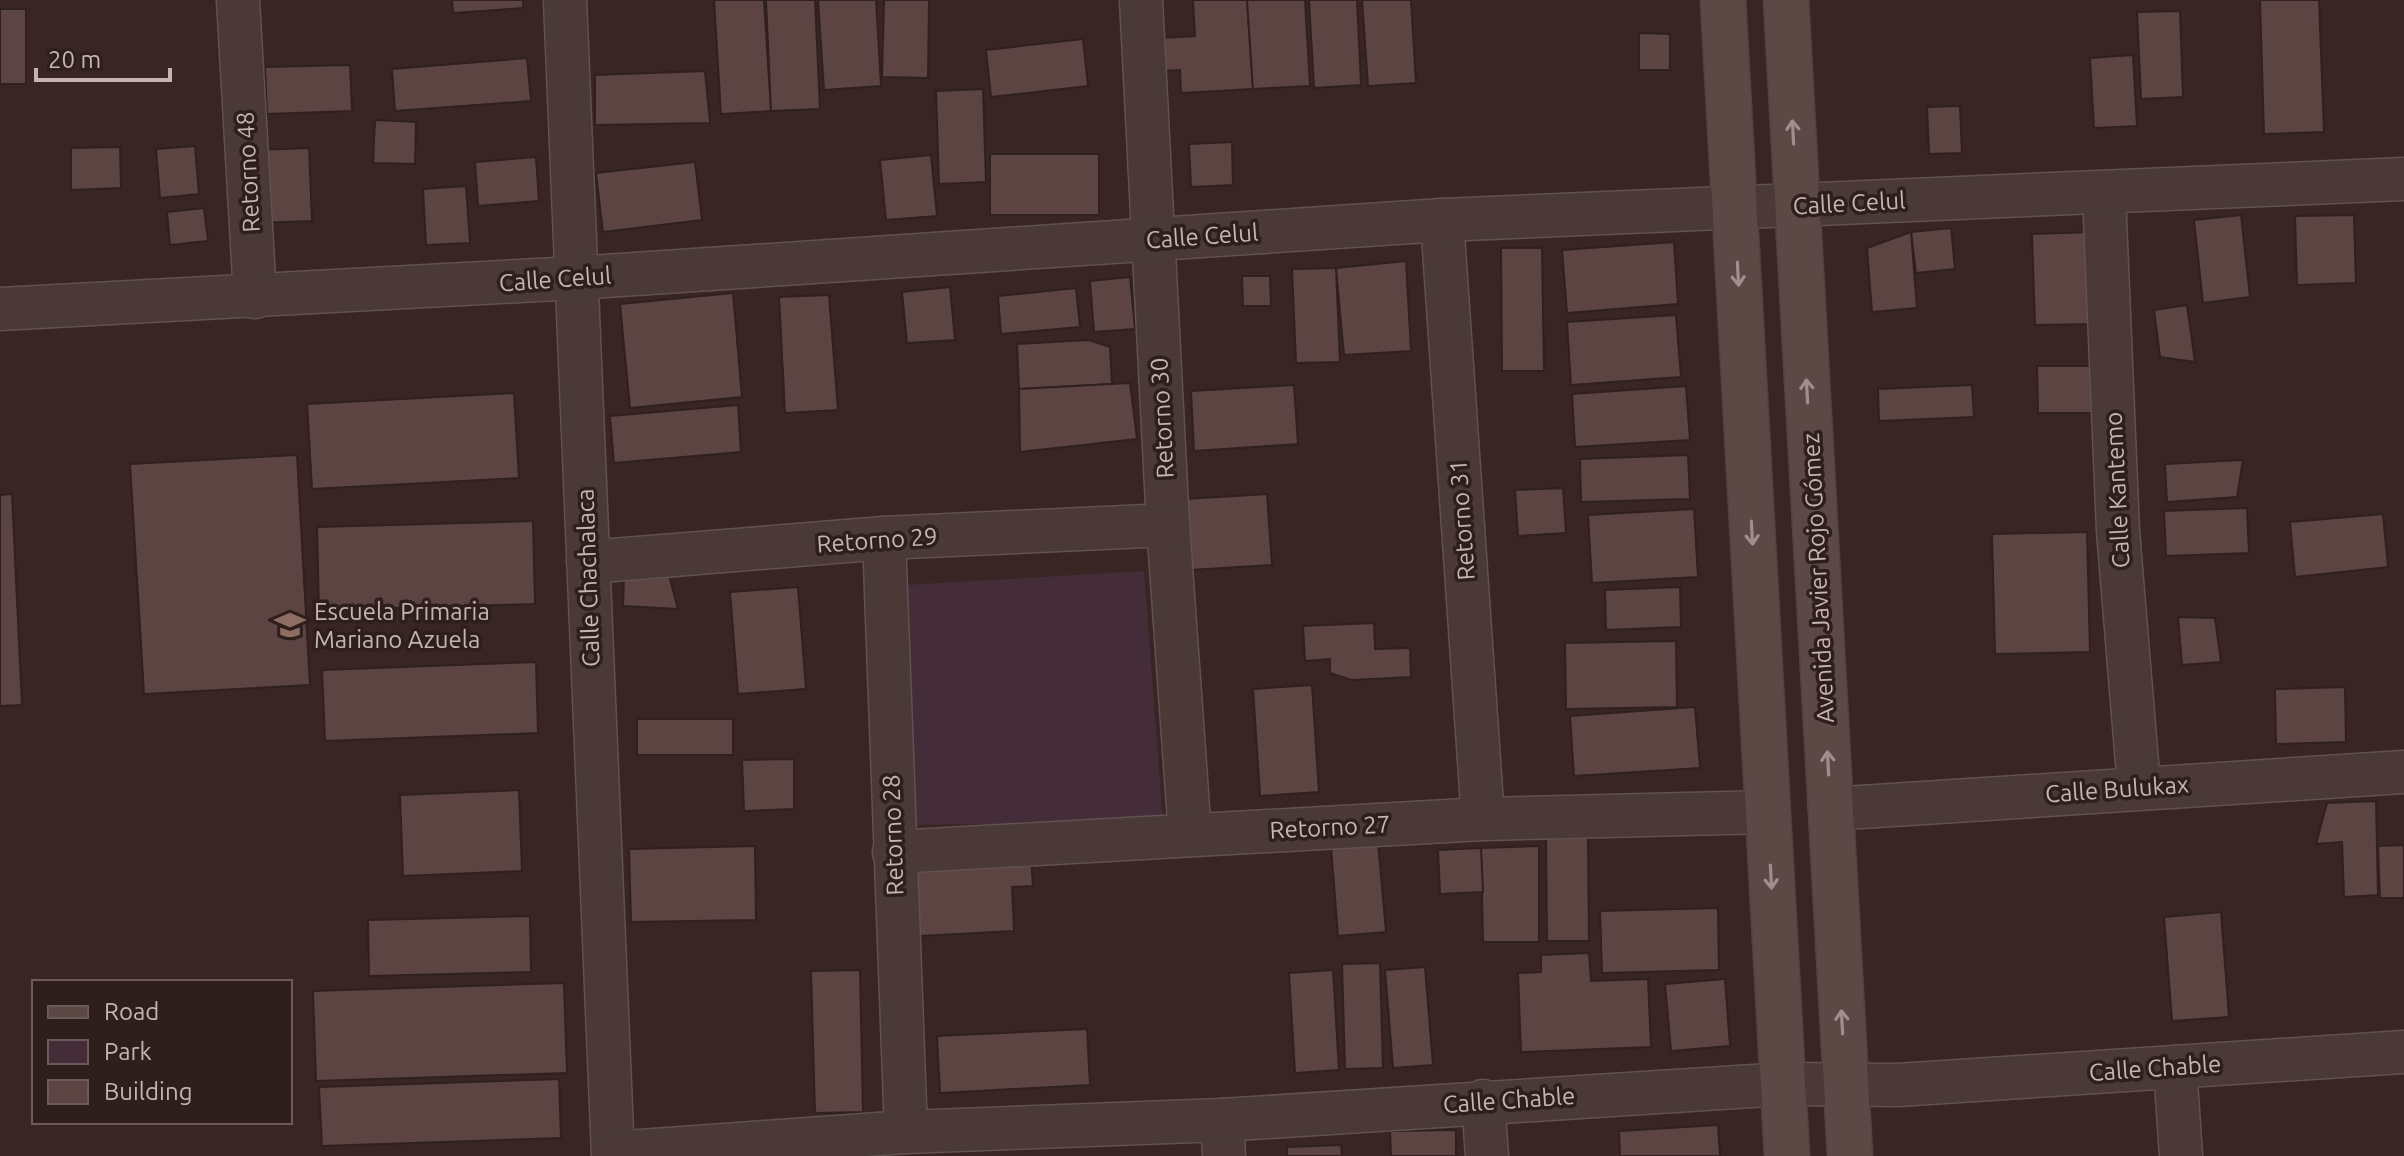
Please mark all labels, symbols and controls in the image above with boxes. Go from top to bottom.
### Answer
scale bar [36,32,170,82]
text: 20 m [48,46,101,73]
street label: Retorno 48 [231,111,265,233]
one-way arrow [1785,119,1800,146]
street label: Calle Celul [1792,187,1906,219]
street label: Calle Celul [1145,219,1259,253]
one-way arrow [1731,260,1746,287]
street label: Calle Celul [498,262,612,296]
street label: Retorno 30 [1145,357,1179,479]
one-way arrow [1800,378,1815,405]
street label: Calle Kantemo [2099,411,2135,569]
street label: Avenida Javier Rojo Gómez [1797,432,1839,724]
street label: Retorno 31 [1444,459,1480,581]
street label: Calle Chachalaca [571,488,605,668]
one-way arrow [1745,519,1760,546]
street label: Retorno 29 [816,522,938,558]
place label: Escuela Primaria Mariano Azuela [314,598,490,653]
school or university icon: Escuela Primaria Mariano Azuela [273,608,307,642]
one-way arrow [1820,750,1835,777]
street label: Calle Bulukax [2044,771,2190,807]
street label: Retorno 28 [877,774,909,896]
street label: Retorno 27 [1269,810,1391,844]
one-way arrow [1764,863,1779,890]
legend [32,980,292,1124]
text: Road [104,998,159,1025]
one-way arrow [1834,1009,1849,1036]
text: Park [104,1038,152,1065]
street label: Calle Chable [2088,1050,2222,1086]
text: Building [104,1078,192,1105]
street label: Calle Chable [1442,1082,1576,1118]

